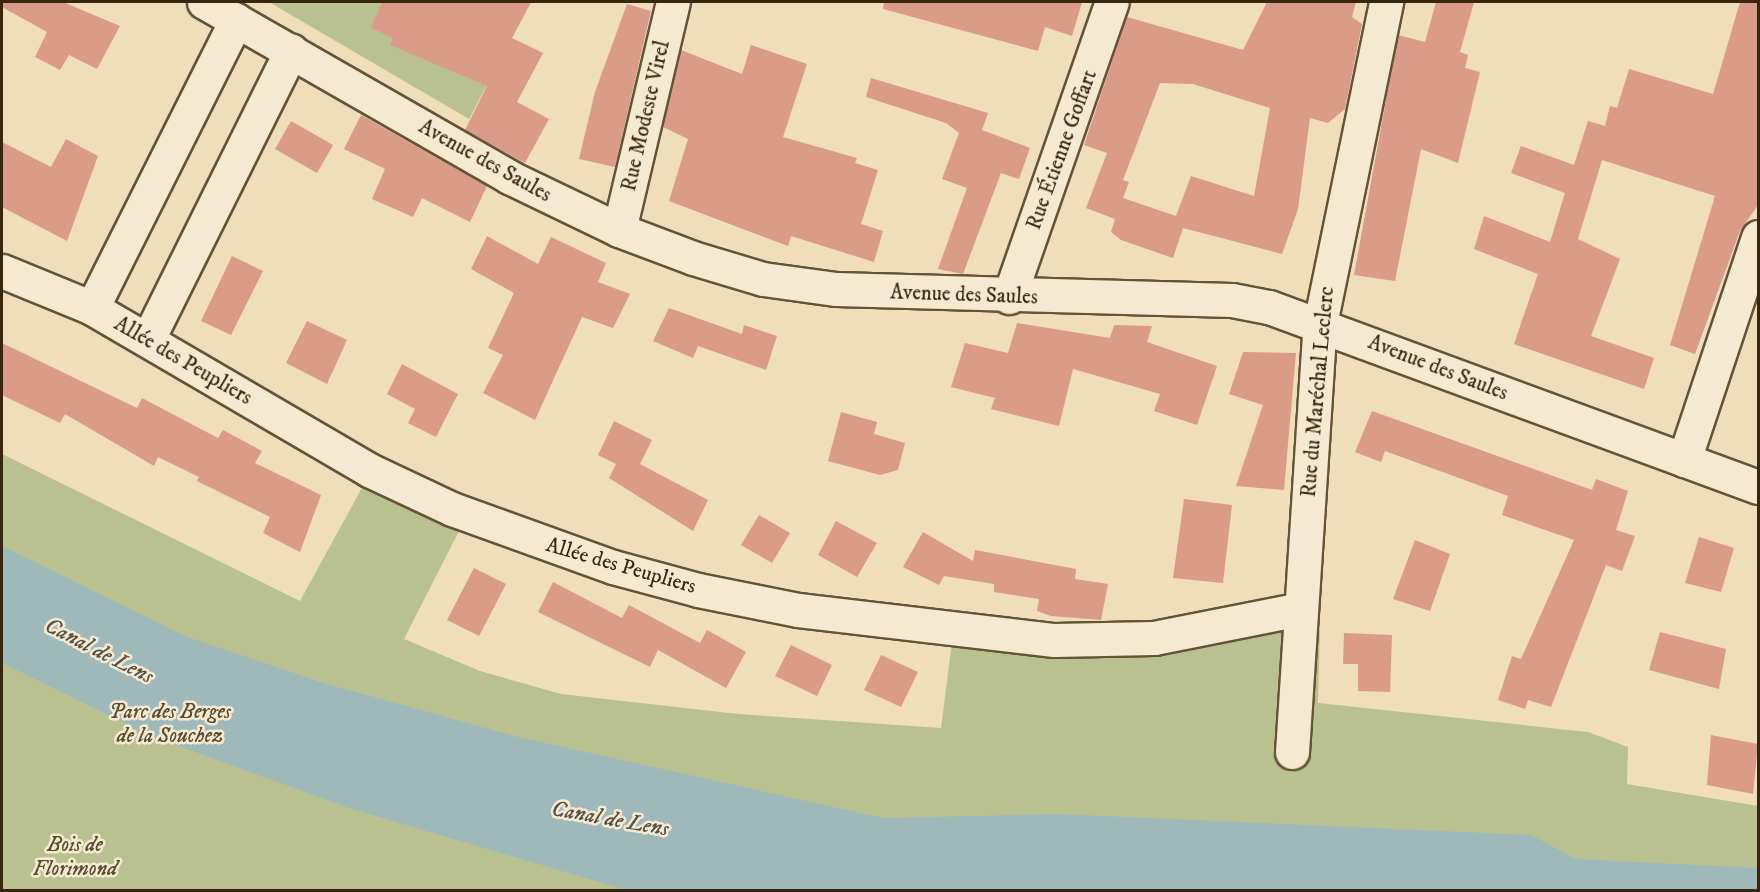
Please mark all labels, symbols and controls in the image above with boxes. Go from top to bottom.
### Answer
street label: Rue Modeste Virel [616,38,676,194]
street label: Rue Étienne Goffart [1021,67,1103,233]
street label: Avenue des Saules [414,114,556,208]
street label: Avenue des Saules [890,280,1038,310]
street label: Rue du Maréchal Leclerc [1296,286,1340,498]
street label: Allée des Peupliers [110,311,256,411]
street label: Avenue des Saules [1365,330,1511,406]
street label: Allée des Peupliers [543,533,699,599]
water label: Canal de Lens [40,612,158,690]
park label: Parc des Berges de la Souchez [109,699,231,749]
water label: Canal de Lens [549,796,671,842]
park label: Bois de Florimond [33,832,117,882]

